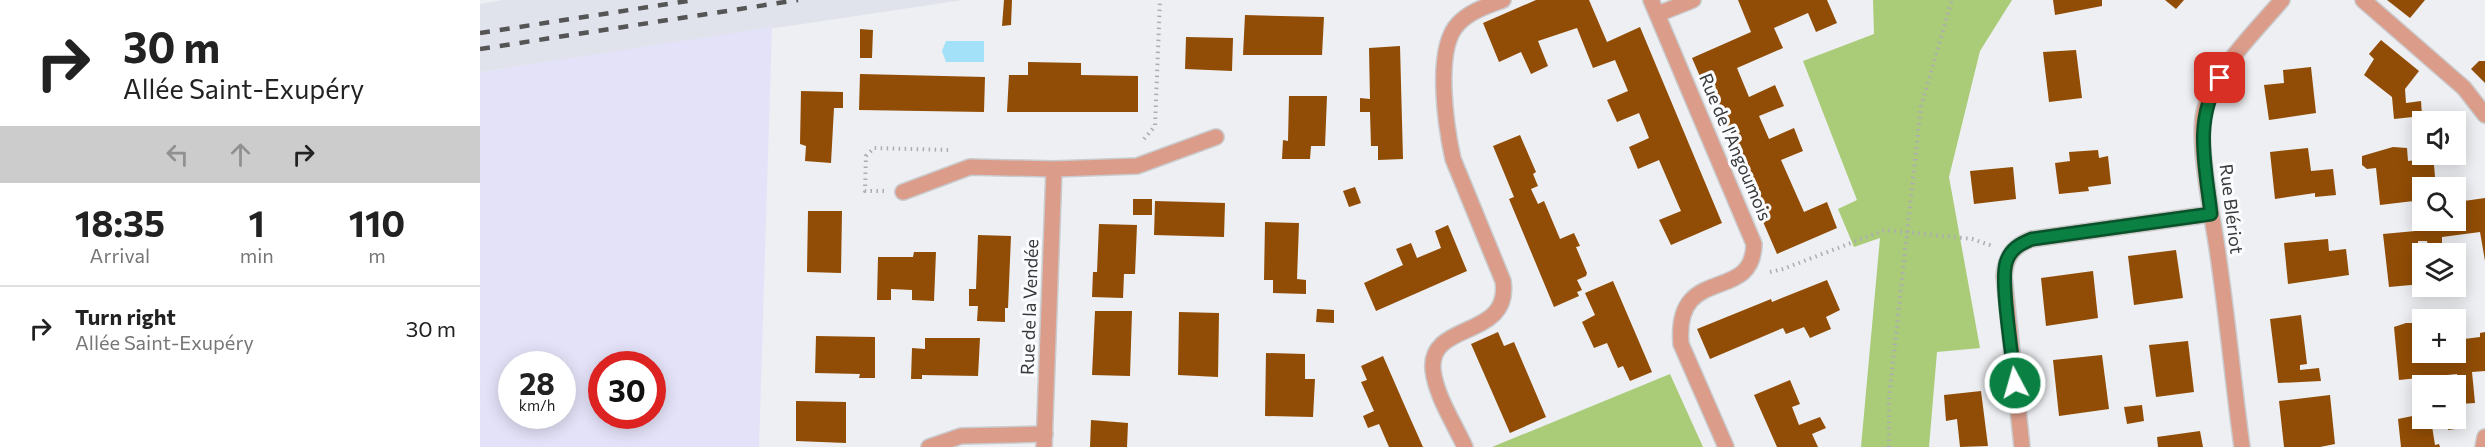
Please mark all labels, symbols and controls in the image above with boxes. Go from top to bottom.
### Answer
text: 30 m [123,20,220,72]
icon: right [24,24,102,102]
pin [2194,52,2245,103]
icon: arrive [2203,61,2236,94]
street label: Rue de l'Angoumois [1695,70,1777,224]
text: Allée Saint-Exupéry [123,72,364,105]
map controls [2412,111,2466,429]
button: sound [2412,111,2466,165]
icon: left [161,138,194,171]
icon: ahead [224,138,257,171]
icon: right [287,138,320,171]
street label: Rue Blériot [2216,163,2248,255]
button: search [2412,177,2466,231]
text: 18:35 [75,200,165,244]
text: 1 [249,200,265,244]
text: 110 [349,200,405,244]
street label: Rue de la Vendée [1016,239,1042,375]
text: Arrival [90,243,150,267]
text: min [240,243,274,267]
text: m [368,243,386,267]
button: layers [2412,243,2466,297]
text: Turn right [75,303,176,330]
button: + [2412,309,2466,363]
icon: right [24,312,57,345]
text: 30 m [406,315,456,342]
text: Allée Saint-Exupéry [75,330,254,354]
speed limit sign: 30 [588,351,666,429]
position arrow [1983,351,2047,415]
text: 28 [519,364,555,401]
button: − [2412,375,2466,429]
text: km/h [519,396,555,414]

